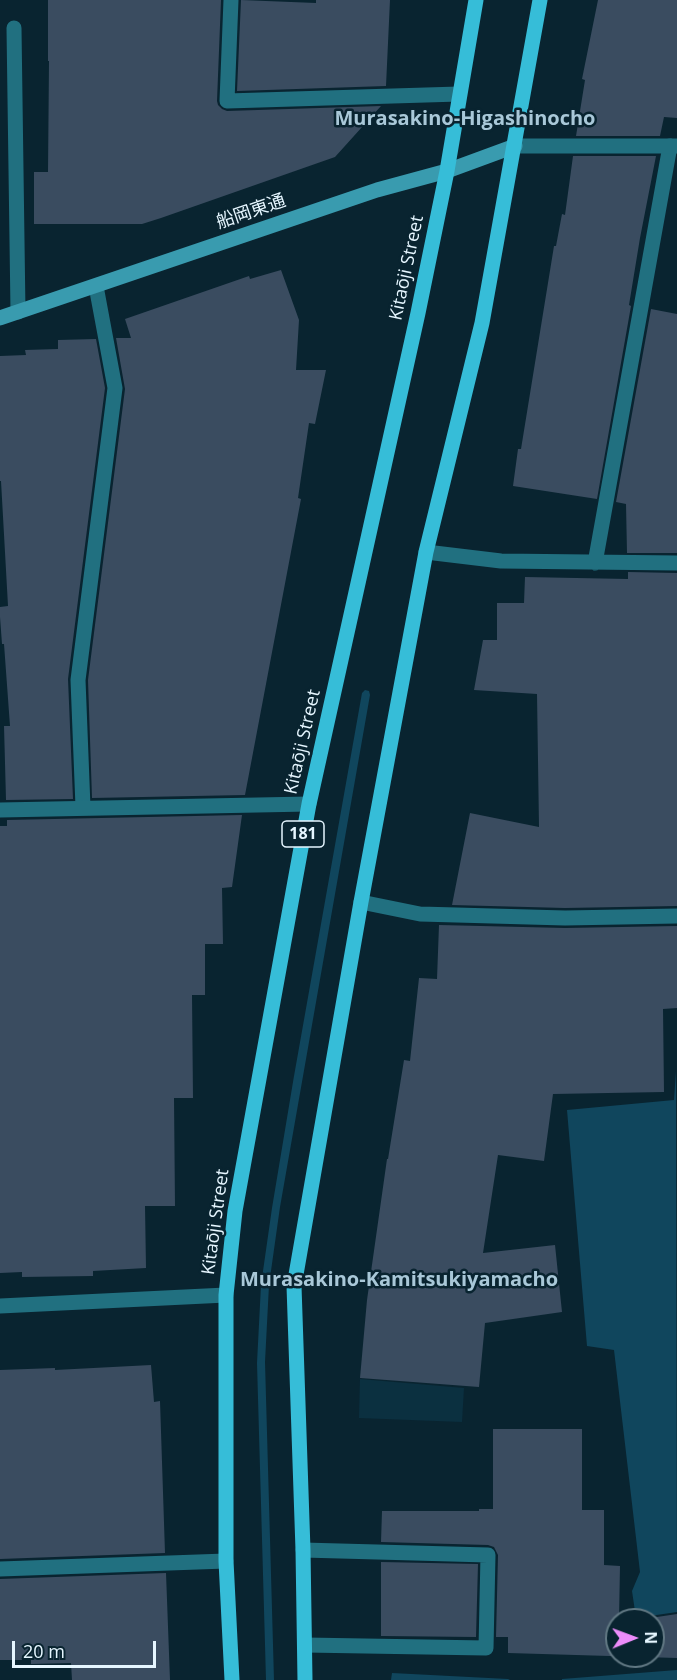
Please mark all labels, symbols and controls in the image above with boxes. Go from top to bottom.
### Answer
district label: Murasakino-Higashinocho [335,107,595,131]
street label: 船岡東通 [213,190,289,234]
street label: Kitaōji Street [385,213,429,323]
street label: Kitaōji Street [280,688,326,796]
road number: 181 [282,821,324,847]
street label: Kitaōji Street [198,1168,234,1276]
district label: Murasakino-Kamitsukiyamacho [240,1268,558,1292]
north arrow [605,1608,665,1668]
scale bar [15,1629,159,1667]
text: N [640,1631,662,1644]
text: 20 m [23,1639,65,1663]

